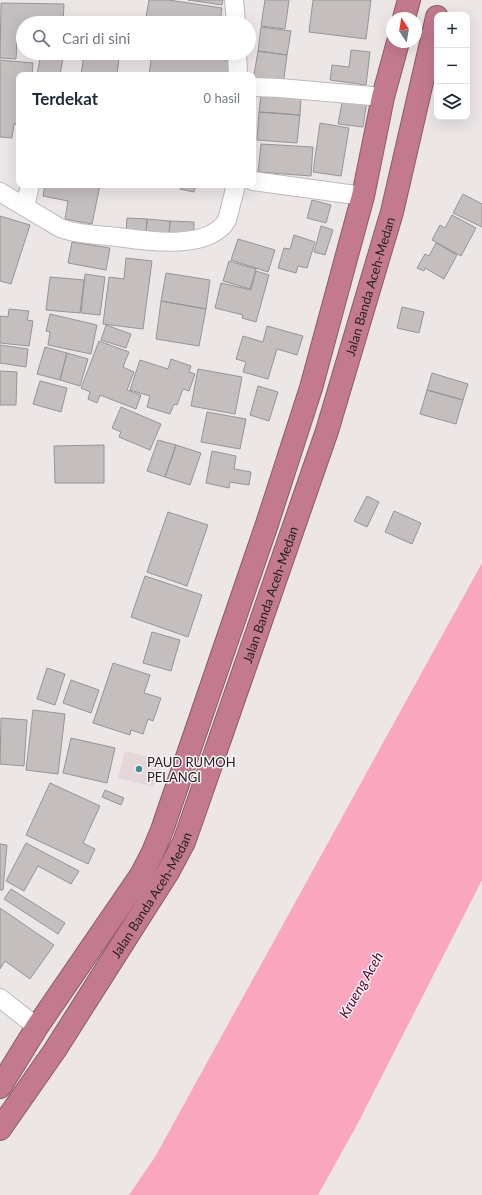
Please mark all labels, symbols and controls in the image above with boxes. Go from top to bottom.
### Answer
north arrow [386,12,422,48]
map controls [434,12,470,120]
button: + [434,12,470,48]
search box [16,16,256,60]
icon: search [30,27,52,49]
text: Cari di sini [62,29,130,47]
button: − [434,48,470,84]
button: layers [434,84,470,120]
text: Terdekat [32,88,98,109]
text: 0 hasil [204,90,240,106]
street label: Jalan Banda Aceh-Medan [342,215,398,358]
street label: Jalan Banda Aceh-Medan [239,524,301,665]
place label: PAUD RUMOH PELANGI [147,754,236,785]
marker: PAUD RUMOH PELANGI [134,764,144,774]
street label: Jalan Banda Aceh-Medan [108,830,195,961]
water label: Krueng Aceh [335,949,386,1021]

